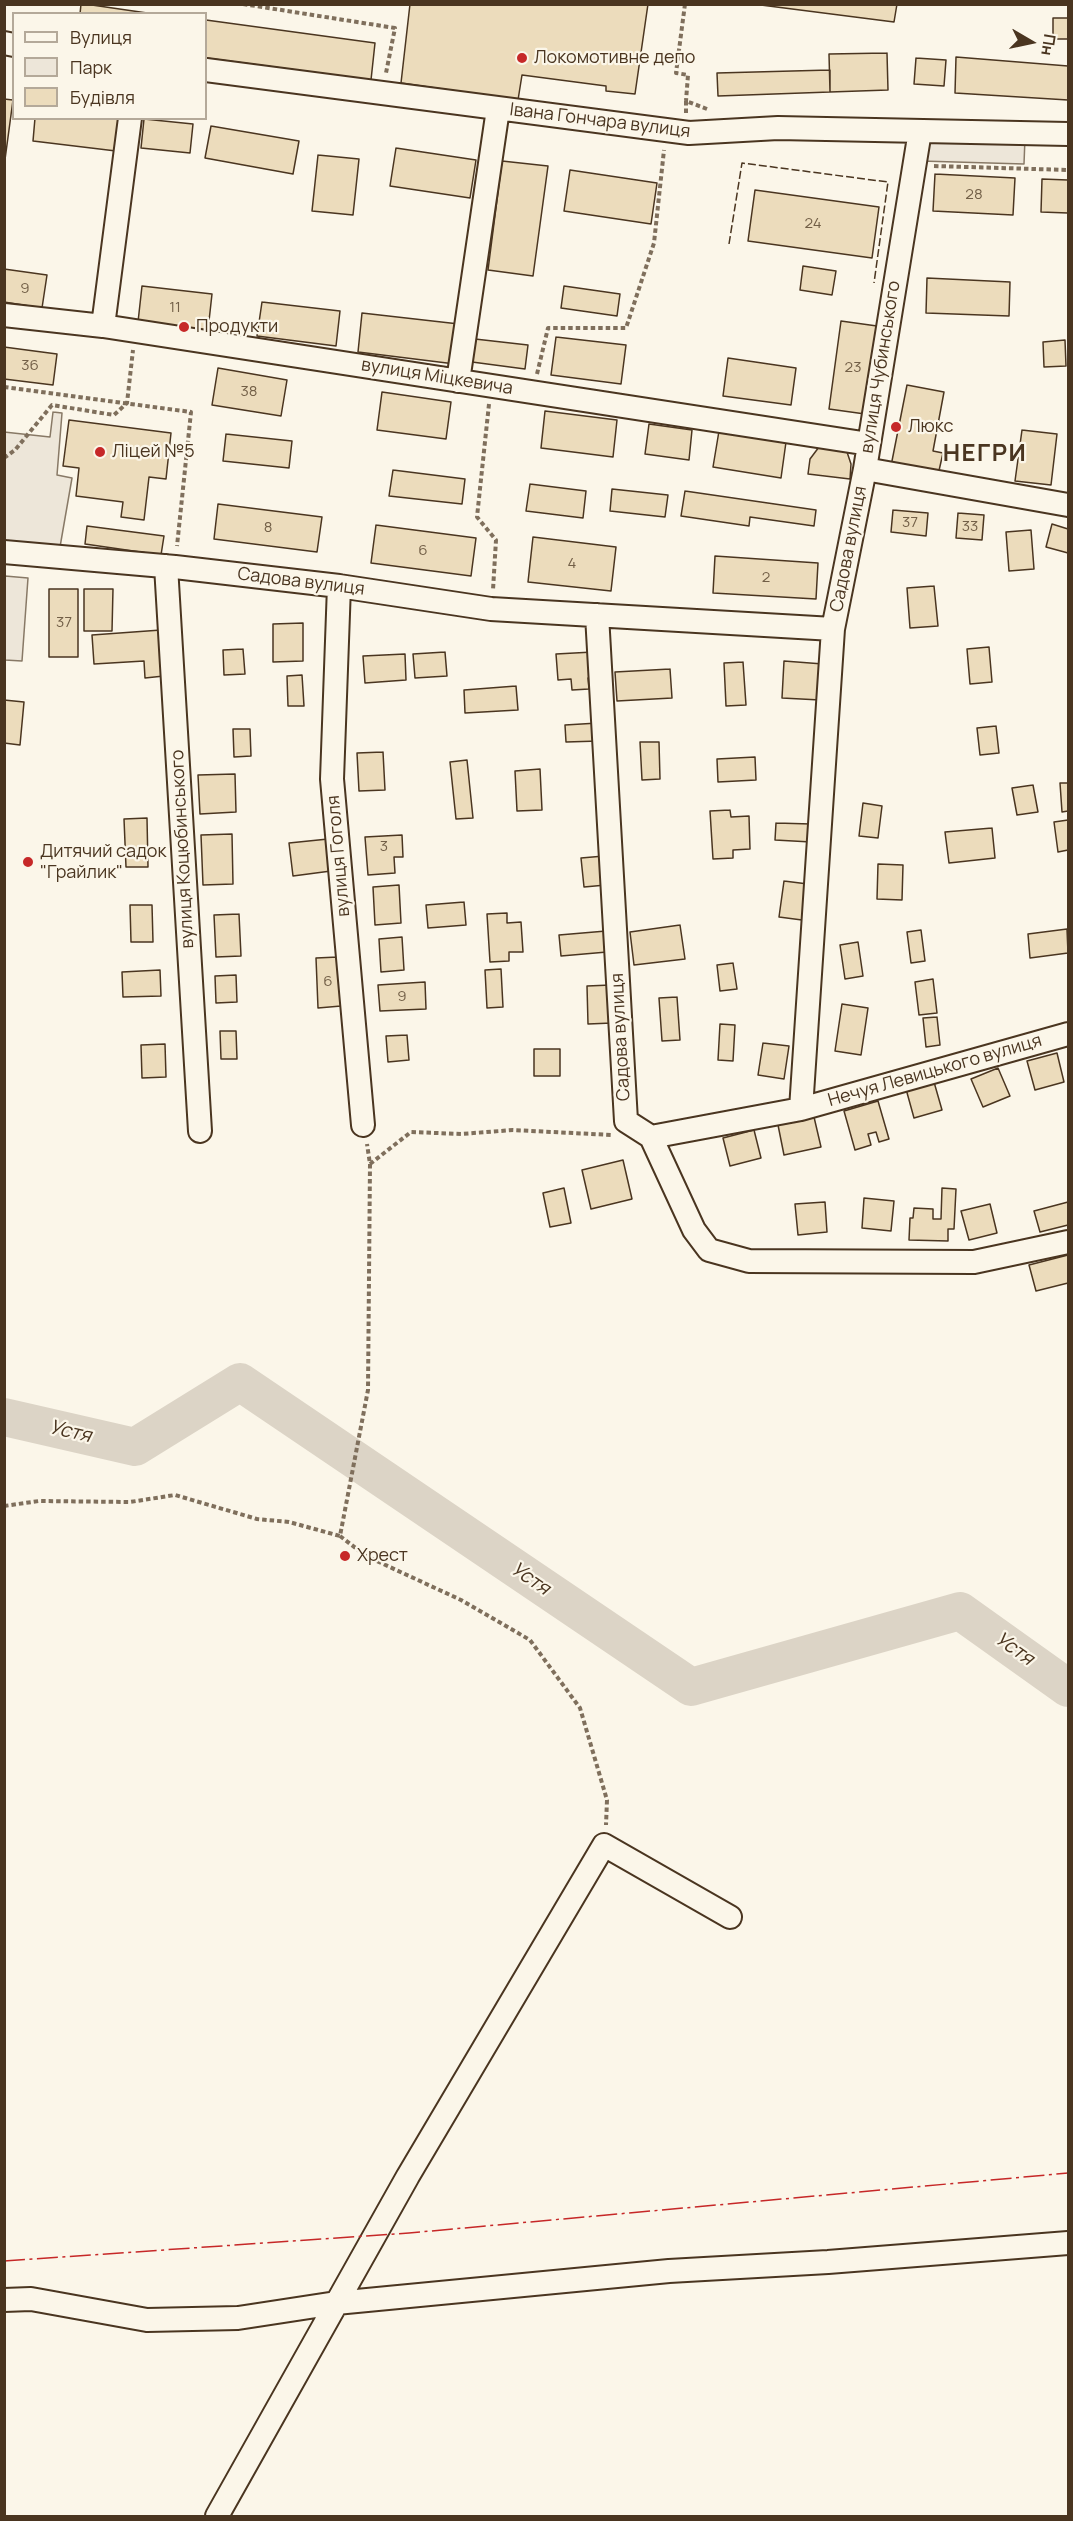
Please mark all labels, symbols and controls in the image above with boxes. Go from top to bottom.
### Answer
legend [12,12,207,120]
north arrow [1001,12,1061,72]
text: Вулиця [70,25,132,49]
text: Пн [1036,32,1061,57]
place label: Локомотивне депо [534,47,695,69]
marker: Локомотивне депо [515,51,529,65]
text: Парк [70,55,112,79]
text: Будівля [70,85,135,109]
street label: Івана Гончара вулиця [508,99,692,143]
house number: 28 [965,186,983,204]
house number: 24 [804,215,822,233]
street label: вулиця Чубинського [857,279,905,455]
house number: 9 [20,280,30,298]
house number: 11 [169,299,181,317]
place label: Продукти [196,316,278,338]
marker: Продукти [177,320,191,334]
street label: вулиця Міцкевича [360,354,514,400]
house number: 36 [21,357,39,375]
house number: 23 [845,359,861,377]
house number: 38 [240,383,258,401]
place label: Люкс [908,416,954,438]
marker: Люкс [889,420,903,434]
district label: НЕГРИ [943,440,1027,468]
place label: Ліцей №5 [112,441,195,463]
marker: Ліцей №5 [93,445,107,459]
street label: Садова вулиця [826,484,872,614]
house number: 37 [902,514,918,532]
house number: 33 [962,518,978,536]
house number: 8 [264,519,272,537]
house number: 6 [418,542,428,560]
house number: 4 [568,555,576,573]
street label: Садова вулиця [236,563,366,601]
house number: 2 [762,569,770,587]
house number: 37 [56,614,72,632]
street label: вулиця Коцюбинського [167,749,199,949]
street label: вулиця Гоголя [323,794,355,918]
house number: 3 [380,838,388,856]
place label: Дитячий садок "Грайлик" [40,841,166,884]
marker: Дитячий садок "Грайлик" [21,855,35,869]
house number: 6 [323,973,333,991]
street label: Садова вулиця [607,973,635,1101]
house number: 9 [397,988,407,1006]
street label: Нечуя Левицького вулиця [826,1030,1044,1112]
water label: Устя [47,1416,93,1448]
place label: Хрест [357,1545,408,1567]
marker: Хрест [338,1549,352,1563]
water label: Устя [506,1557,554,1601]
water label: Устя [990,1627,1038,1671]

